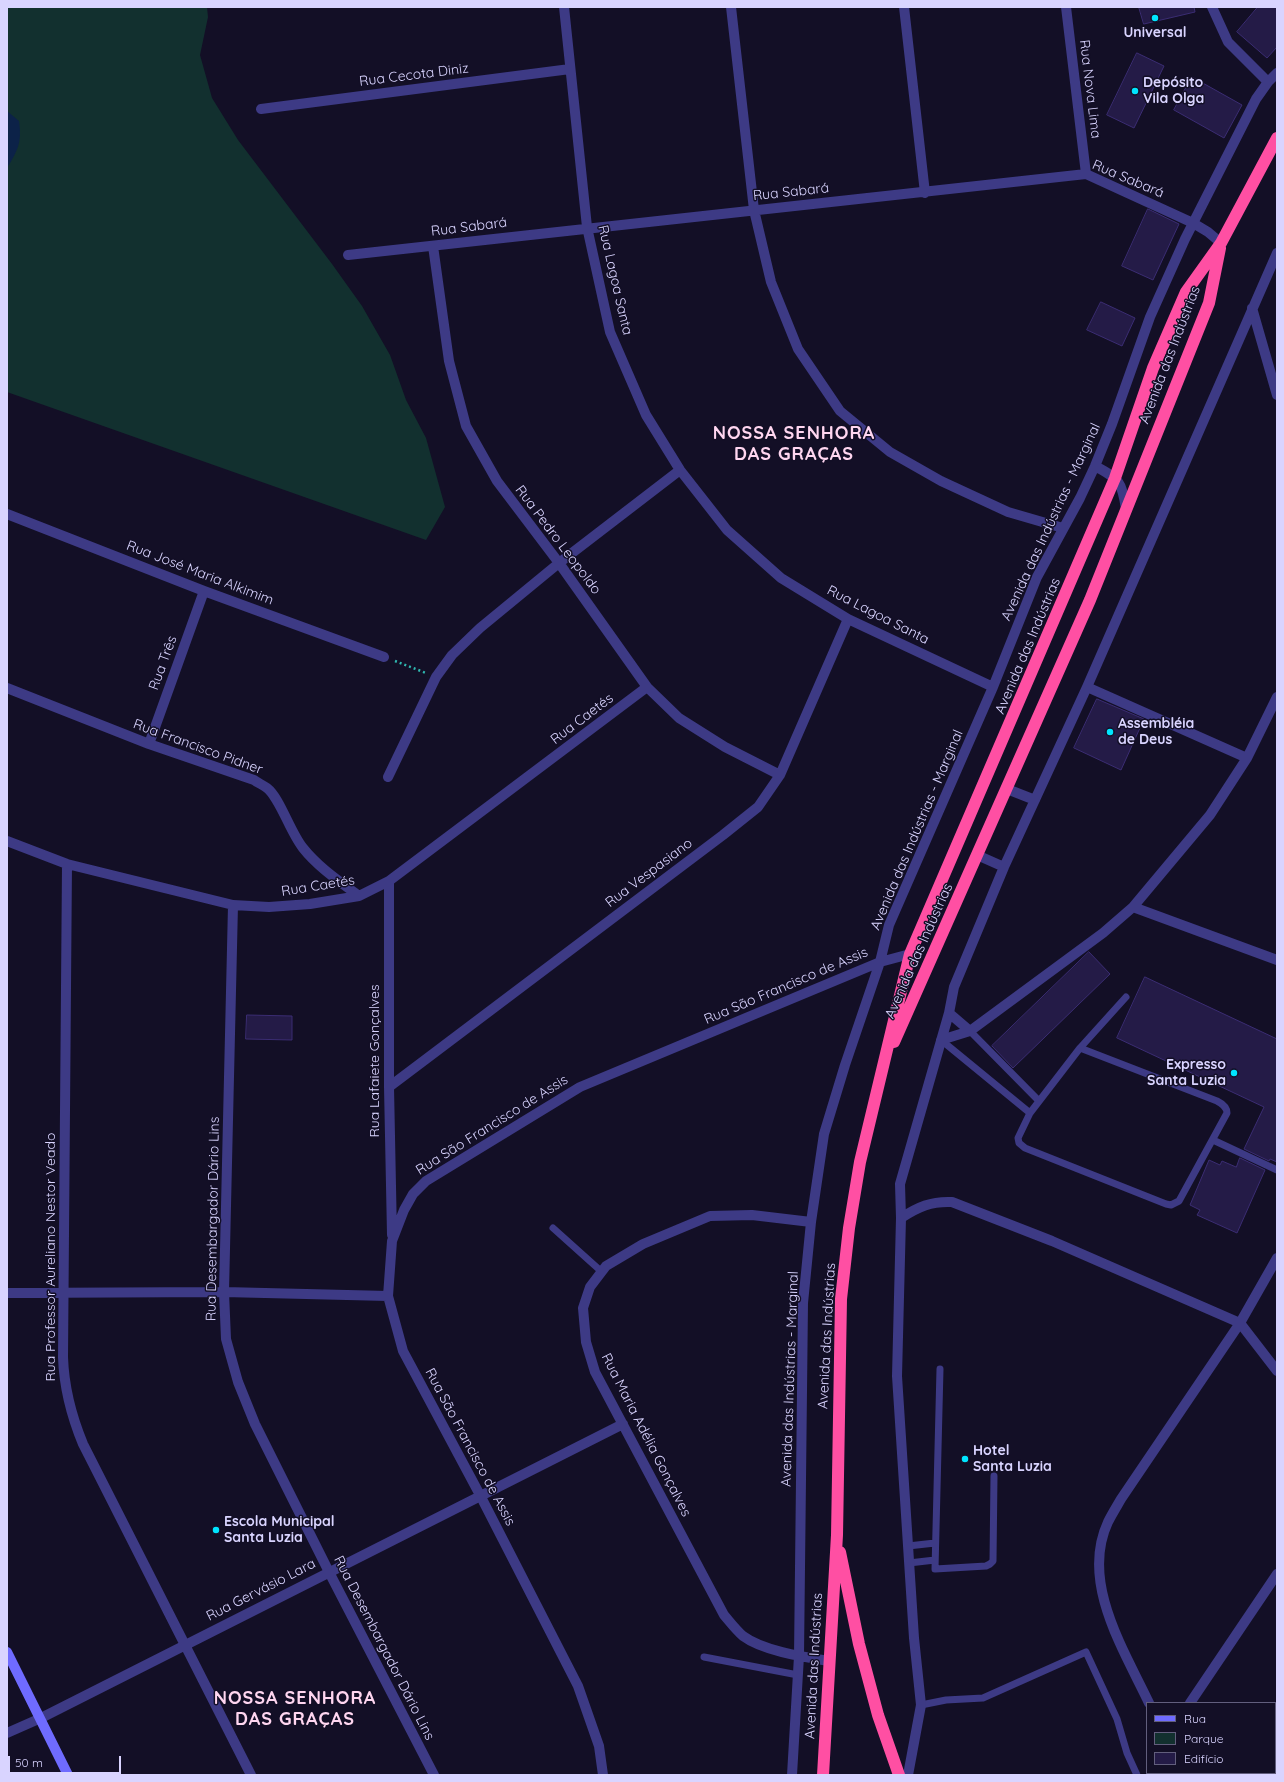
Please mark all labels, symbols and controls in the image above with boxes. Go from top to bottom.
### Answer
marker: Universal [1150,13,1160,23]
place label: Universal [1123,25,1187,41]
street label: Rua Nova Lima [1076,39,1104,139]
street label: Rua Cecota Diniz [358,60,470,90]
place label: Depósito Vila Olga [1143,75,1204,108]
marker: Depósito Vila Olga [1130,86,1140,96]
street label: Rua Sabará [1089,156,1167,202]
street label: Rua Sabará [752,180,830,204]
street label: Rua Sabará [430,214,508,240]
street label: Rua Lagoa Santa [594,223,636,337]
street label: Avenida das Indústrias [1136,284,1204,426]
street label: Avenida das Indústrias - Marginal [998,421,1104,623]
district label: NOSSA SENHORA DAS GRAÇAS [713,423,875,466]
street label: Rua Pedro Leopoldo [511,482,605,598]
street label: Rua José Maria Alkimim [124,537,276,609]
street label: Avenida das Indústrias [992,575,1064,717]
street label: Rua Lagoa Santa [824,582,932,648]
street label: Rua Três [145,633,181,693]
street label: Rua Caetés [547,690,617,748]
street label: Rua Francisco Pidner [131,716,265,778]
place label: Assembléia de Deus [1118,716,1194,748]
street label: Avenida das Indústrias - Marginal [867,727,967,933]
marker: Assembléia de Deus [1105,727,1115,737]
street label: Rua Vespasiano [602,835,696,911]
street label: Rua Caetés [280,872,356,900]
street label: Avenida das Indústrias [882,881,956,1021]
street label: Rua São Francisco de Assis [702,944,870,1028]
street label: Rua Lafaiete Gonçalves [367,985,383,1137]
place label: Expresso Santa Luzia [1147,1057,1226,1090]
marker: Expresso Santa Luzia [1229,1068,1239,1078]
street label: Rua São Francisco de Assis [413,1071,571,1179]
street label: Rua Desembargador Dário Lins [203,1117,223,1321]
street label: Rua Professor Aureliano Nestor Veado [43,1133,59,1381]
street label: Avenida das Indústrias [815,1263,839,1409]
street label: Avenida das Indústrias - Marginal [778,1271,802,1487]
street label: Rua Maria Adélia Gonçalves [597,1351,695,1519]
street label: Rua São Francisco de Assis [421,1365,519,1529]
place label: Hotel Santa Luzia [973,1443,1052,1476]
marker: Hotel Santa Luzia [960,1454,970,1464]
place label: Escola Municipal Santa Luzia [224,1514,335,1546]
marker: Escola Municipal Santa Luzia [211,1525,221,1535]
street label: Rua Desembargador Dário Lins [330,1553,438,1743]
street label: Rua Gervásio Lara [203,1555,319,1625]
street label: Avenida das Indústrias [802,1593,826,1739]
district label: NOSSA SENHORA DAS GRAÇAS [214,1688,376,1730]
legend [1146,1702,1276,1774]
text: Rua [1184,1711,1206,1726]
text: Parque [1184,1731,1224,1746]
scale bar [10,1748,123,1774]
text: Edifício [1184,1751,1224,1766]
text: 50 m [15,1755,43,1770]

